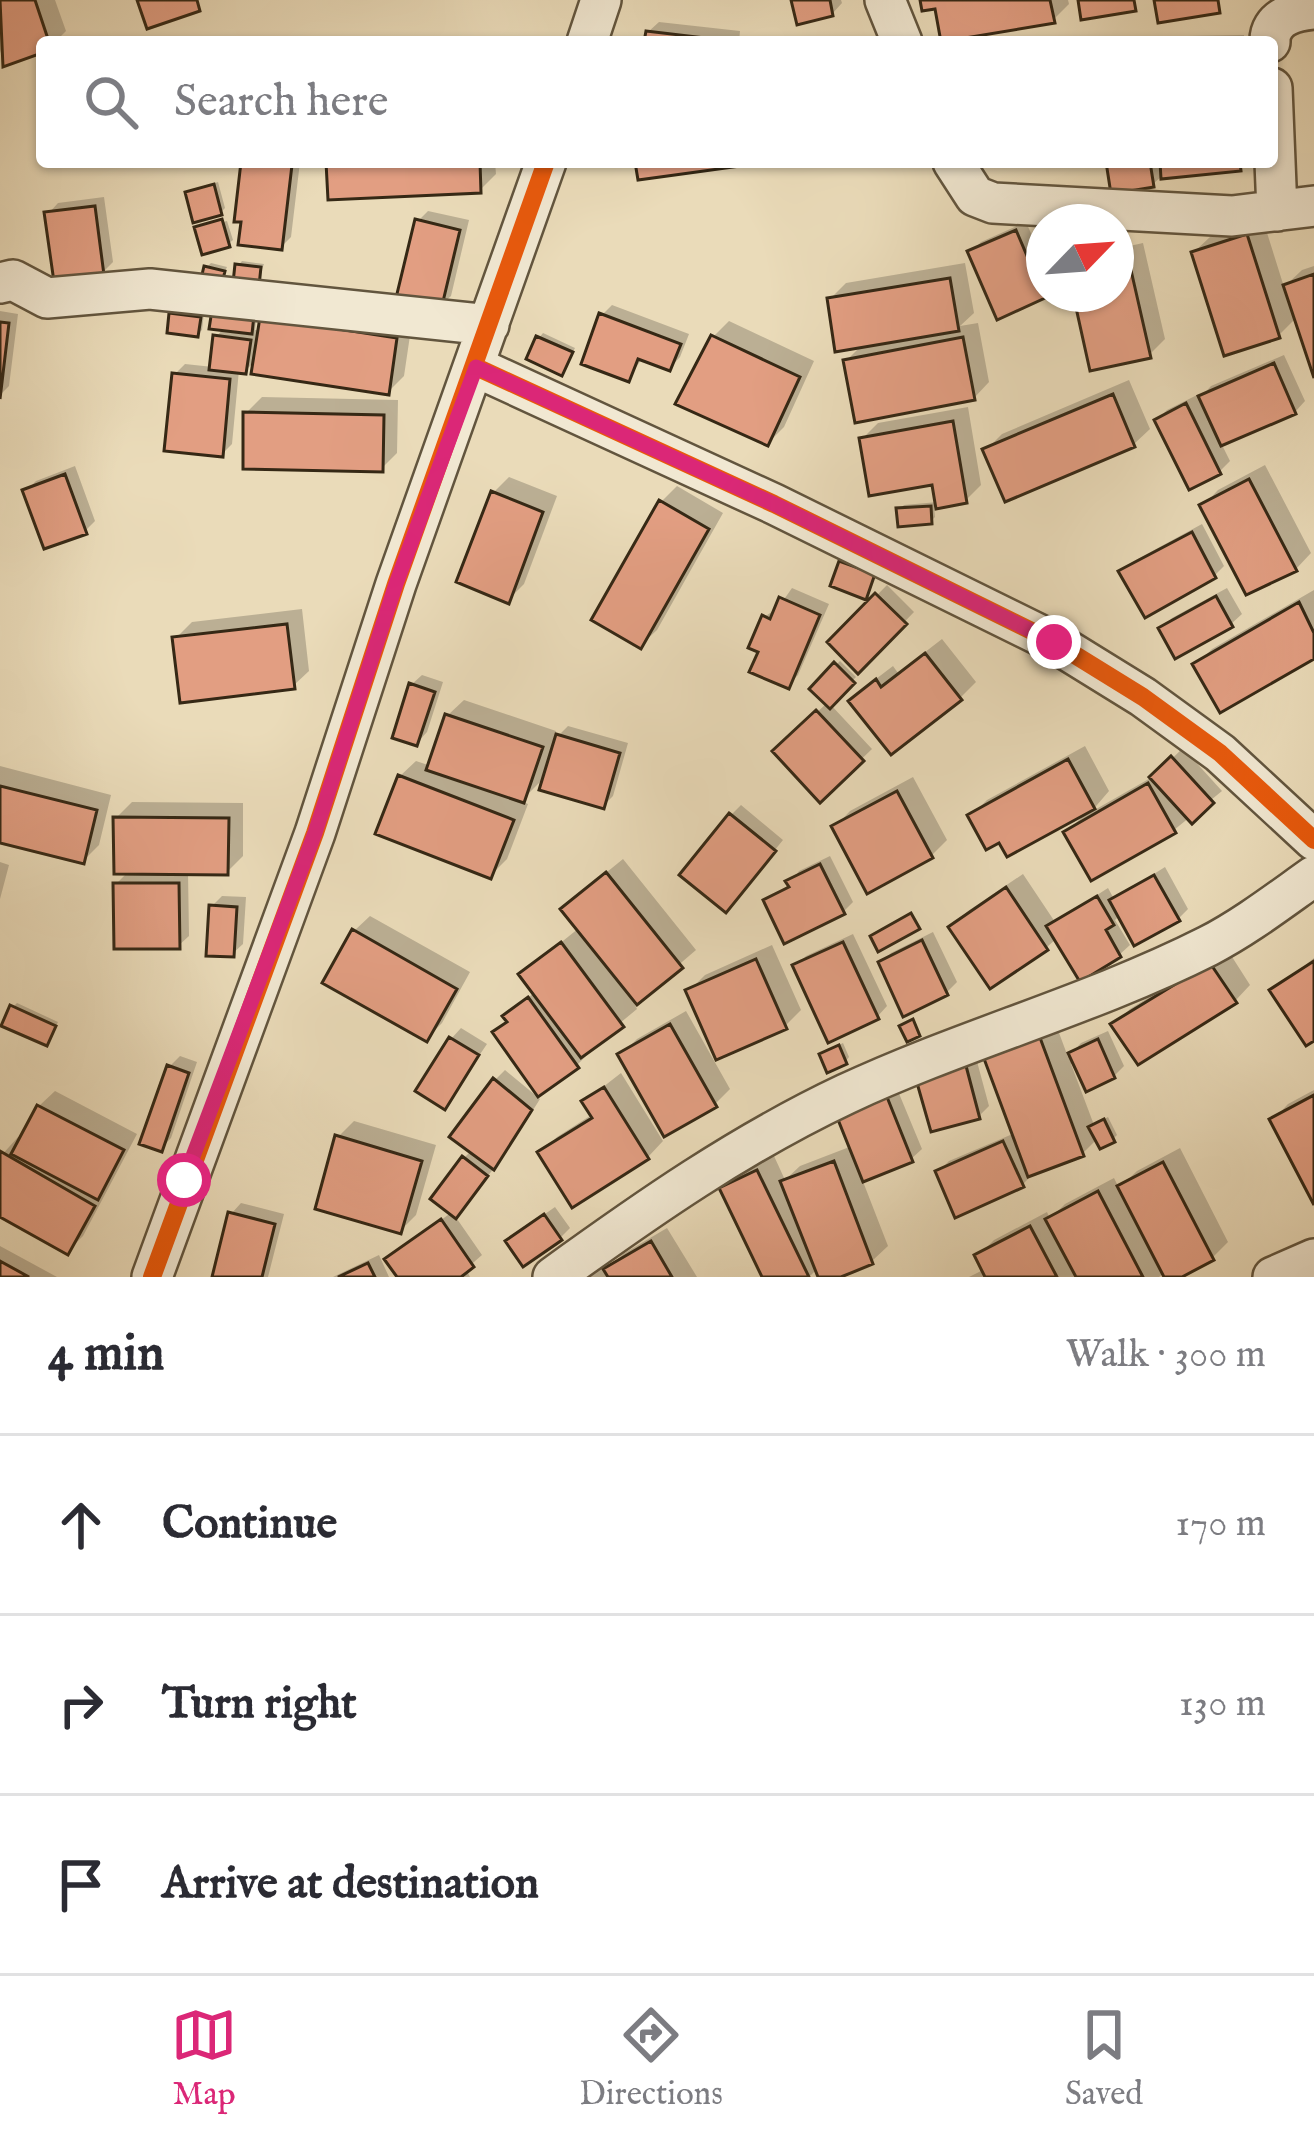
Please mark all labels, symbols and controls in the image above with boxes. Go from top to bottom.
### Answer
search box [36,36,1278,168]
icon: search [78,69,144,135]
text: Search here [174,74,388,131]
north arrow [1026,204,1134,312]
route end [1027,615,1081,669]
route start [157,1153,211,1207]
text: 4 min [48,1323,164,1388]
text: Walk · 300 m [1066,1331,1266,1380]
icon: ahead [48,1492,114,1558]
text: Continue [162,1496,337,1553]
text: 170 m [1175,1500,1266,1549]
icon: right [48,1672,114,1738]
text: Turn right [162,1676,357,1733]
text: 130 m [1179,1680,1266,1729]
icon: arrive [48,1852,114,1918]
text: Arrive at destination [162,1856,539,1913]
tab: Map [171,2002,237,2116]
tab: Directions [579,2002,723,2116]
tab: Saved [1065,2002,1143,2116]

